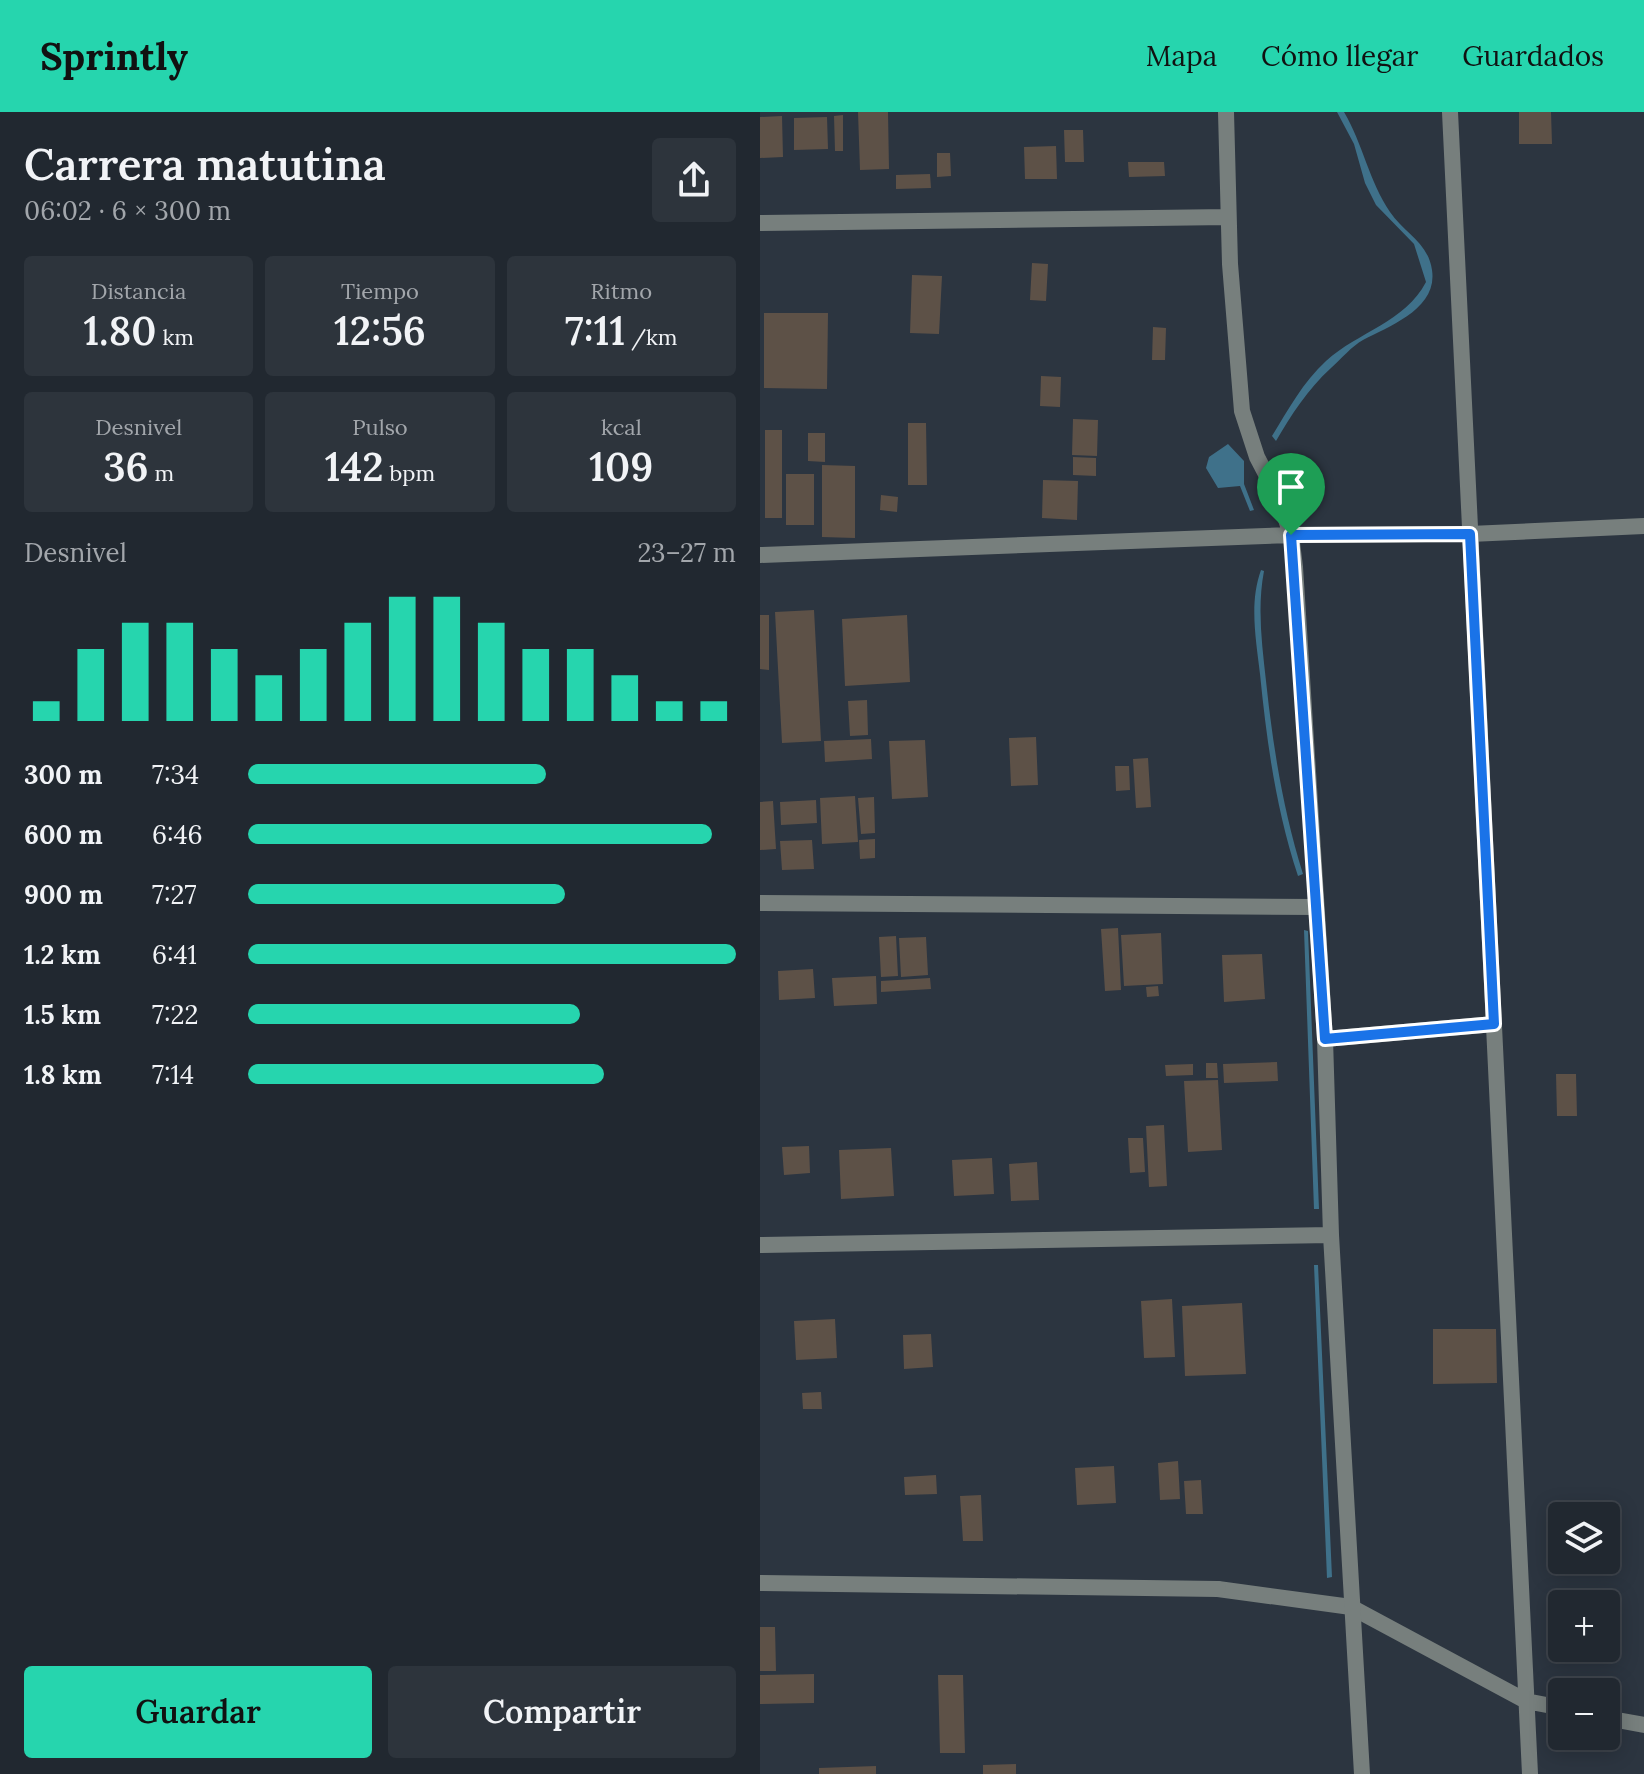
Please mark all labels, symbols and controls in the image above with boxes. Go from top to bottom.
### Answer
text: Sprintly [40,32,188,80]
text: Mapa [1146,38,1217,74]
text: Cómo llegar [1261,38,1418,74]
text: Guardados [1462,38,1604,74]
text: Carrera matutina [24,136,386,192]
button: share [652,138,736,222]
text: 06:02 · 6 × 300 m [24,194,231,227]
text: Distancia [91,277,186,305]
text: Tiempo [341,277,419,305]
text: Ritmo [591,277,652,305]
text: 1.80 [83,305,157,356]
text: 12:56 [334,305,426,356]
text: 7:11 [565,305,625,356]
text: km [157,323,194,351]
text: /km [625,323,678,351]
text: Desnivel [95,413,182,441]
text: Pulso [352,413,408,441]
text: kcal [601,413,642,441]
text: 36 [103,441,149,492]
text: 142 [325,441,384,492]
text: 109 [589,441,653,492]
pin [1257,453,1325,535]
text: m [149,459,174,487]
text: bpm [384,459,435,487]
icon: arrive [1269,465,1313,509]
text: Desnivel [24,536,127,569]
text: 23–27 m [637,536,736,569]
text: 300 m [24,758,102,791]
text: 7:34 [152,758,199,791]
text: 600 m [24,818,103,851]
text: 6:46 [152,818,203,851]
text: 900 m [24,878,103,911]
text: 7:27 [152,878,196,911]
text: 1.2 km [24,938,101,971]
text: 6:41 [152,938,197,971]
text: 1.5 km [24,998,101,1031]
text: 7:22 [152,998,198,1031]
text: 1.8 km [24,1058,102,1091]
text: 7:14 [152,1058,194,1091]
map controls [1548,1502,1620,1750]
button: layers [1548,1502,1620,1574]
button: + [1548,1590,1620,1662]
button: Guardar [24,1666,372,1758]
button: Compartir [388,1666,736,1758]
button: − [1548,1678,1620,1750]

